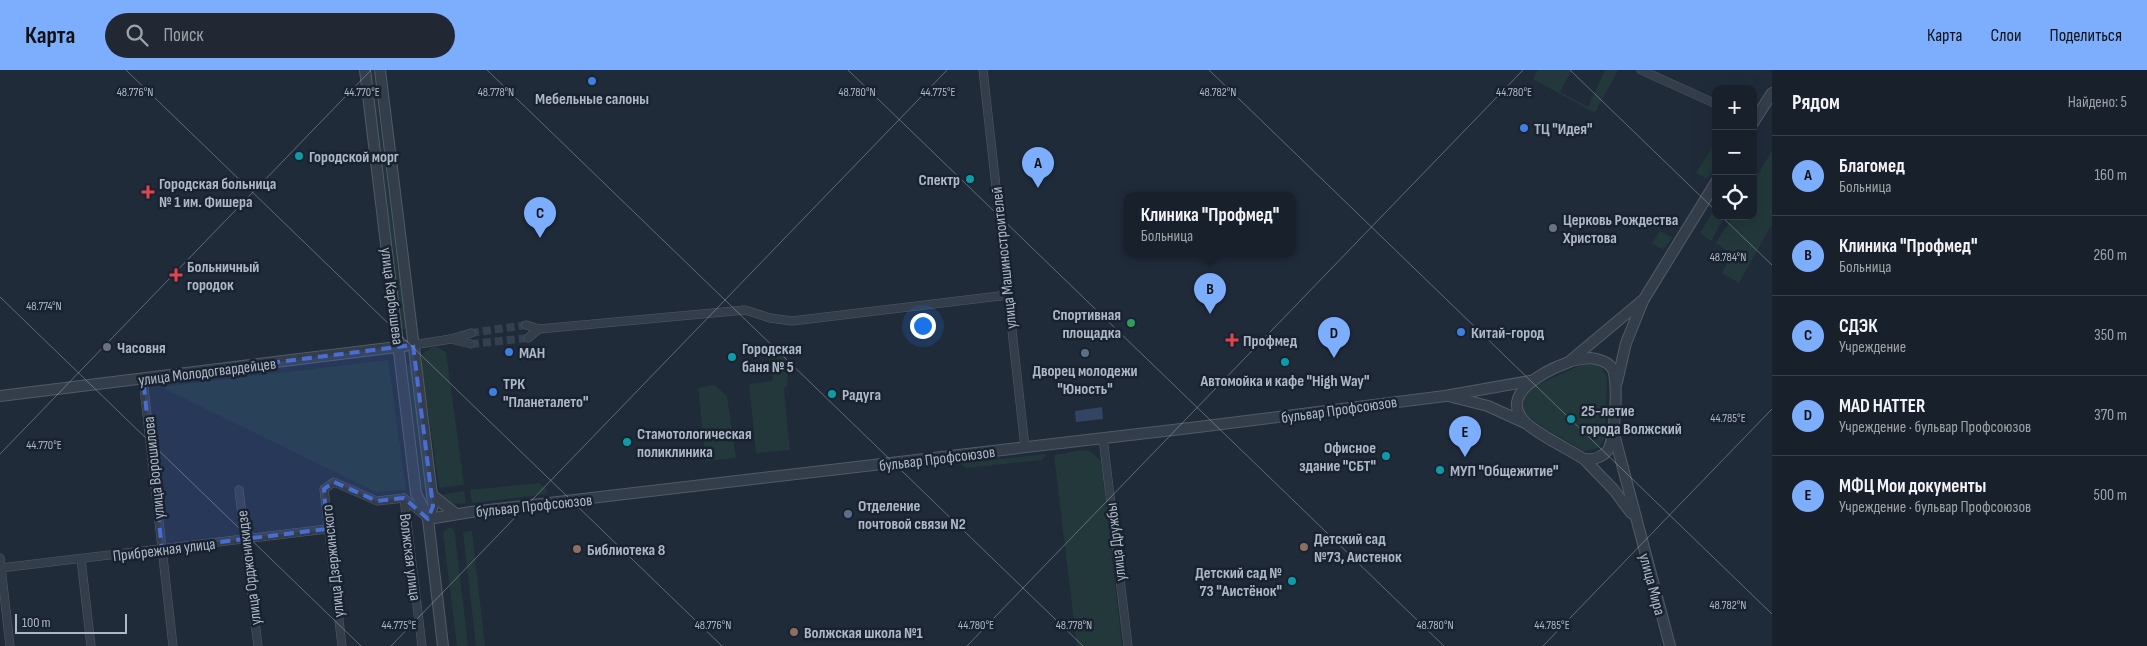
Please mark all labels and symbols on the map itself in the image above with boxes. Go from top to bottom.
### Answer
marker: Мебельные салоны [586,75,598,87]
text: 48.776°N [117,85,153,100]
text: 44.770°E [344,85,380,100]
text: 48.778°N [478,85,514,100]
text: 48.780°N [838,85,876,100]
text: 44.775°E [921,85,956,100]
text: 48.782°N [1200,85,1236,100]
text: 44.780°E [1496,85,1532,100]
place label: Мебельные салоны [535,90,649,109]
place label: ТЦ "Идея" [1534,120,1593,139]
marker: ТЦ "Идея" [1518,122,1530,134]
pin: A [1022,147,1054,188]
place label: Городской морг [309,148,399,167]
marker: Городской морг [293,150,305,162]
place label: Спектр [919,171,960,190]
marker: Спектр [964,173,976,185]
place label: Городская больница № 1 им. Фишера [159,175,276,212]
marker: Городская больница № 1 им. Фишера [141,185,155,199]
street label: улица Машиностроителей [988,186,1021,330]
pin: C [524,197,556,238]
place label: Церковь Рождества Христова [1562,211,1678,248]
marker: Церковь Рождества Христова [1547,222,1559,234]
street label: улица Карбышева [376,246,407,346]
text: 48.784°N [1710,250,1746,265]
place label: Больничный городок [187,258,259,295]
marker: Больничный городок [169,268,183,282]
pin: B [1194,273,1226,314]
text: 48.774°N [26,299,62,314]
place label: Спортивная площадка [1052,306,1121,343]
your location [910,313,936,339]
marker: Спортивная площадка [1125,317,1137,329]
pin: D [1318,317,1350,358]
place label: Китай-город [1471,324,1545,343]
marker: Китай-город [1455,326,1467,338]
place label: Профмед [1243,332,1298,351]
marker: Профмед [1225,333,1239,347]
place label: Часовня [117,339,166,358]
place label: Городская баня № 5 [742,340,802,377]
marker: Часовня [101,341,113,353]
place label: МАН [519,344,545,363]
marker: МАН [503,346,515,358]
marker: Дворец молодежи "Юность" [1079,347,1091,359]
marker: Городская баня № 5 [726,351,738,363]
street label: улица Молодогвардейцев [137,355,277,390]
marker: Автомойка и кафе "High Way" [1279,356,1291,368]
place label: Дворец молодежи "Юность" [1032,362,1138,399]
place label: Автомойка и кафе "High Way" [1200,372,1369,391]
place label: ТРК "Планеталето" [503,375,589,412]
marker: ТРК "Планеталето" [487,386,499,398]
place label: Радуга [842,386,881,405]
marker: Радуга [826,388,838,400]
street label: бульвар Профсоюзов [1280,393,1398,428]
place label: 25-летие города Волжский [1581,402,1682,439]
text: 44.785°E [1710,411,1746,426]
marker: 25-летие города Волжский [1565,413,1577,425]
street label: улица Ворошилова [140,416,169,520]
pin: E [1449,416,1481,457]
place label: Стамотологическая поликлиника [637,425,752,462]
marker: Стамотологическая поликлиника [621,436,633,448]
text: 44.770°E [26,438,62,453]
place label: Офисное здание "СБТ" [1299,439,1376,476]
street label: бульвар Профсоюзов [878,443,996,476]
marker: Офисное здание "СБТ" [1380,450,1392,462]
place label: МУП "Общежитие" [1450,462,1559,481]
marker: МУП "Общежитие" [1434,464,1446,476]
street label: бульвар Профсоюзов [475,491,593,522]
place label: Отделение почтовой связи N2 [858,497,966,534]
street label: улица Дружбы [1102,502,1131,582]
street label: улица Дзержинского [318,504,349,618]
marker: Отделение почтовой связи N2 [842,508,854,520]
street label: улица Орджоникидзе [233,509,266,626]
street label: Волжская улица [395,512,424,602]
place label: Детский сад №73, Аистенок [1314,530,1402,567]
street label: Прибрежная улица [112,535,217,566]
place label: Библиотека 8 [587,541,666,560]
marker: Детский сад №73, Аистенок [1298,541,1310,553]
marker: Библиотека 8 [571,543,583,555]
street label: улица Мира [1634,551,1669,617]
place label: Детский сад № 73 "Аистёнок" [1195,564,1282,601]
marker: Детский сад № 73 "Аистёнок" [1286,575,1298,587]
text: 48.782°N [1710,598,1746,613]
scale bar [15,611,128,634]
text: 44.775°E [382,618,417,633]
text: 48.776°N [695,618,731,633]
text: 44.780°E [958,618,994,633]
text: 48.778°N [1056,618,1092,633]
text: 48.780°N [1416,618,1454,633]
text: 44.785°E [1534,618,1570,633]
place label: Волжская школа №1 [804,624,924,643]
marker: Волжская школа №1 [788,626,800,638]

